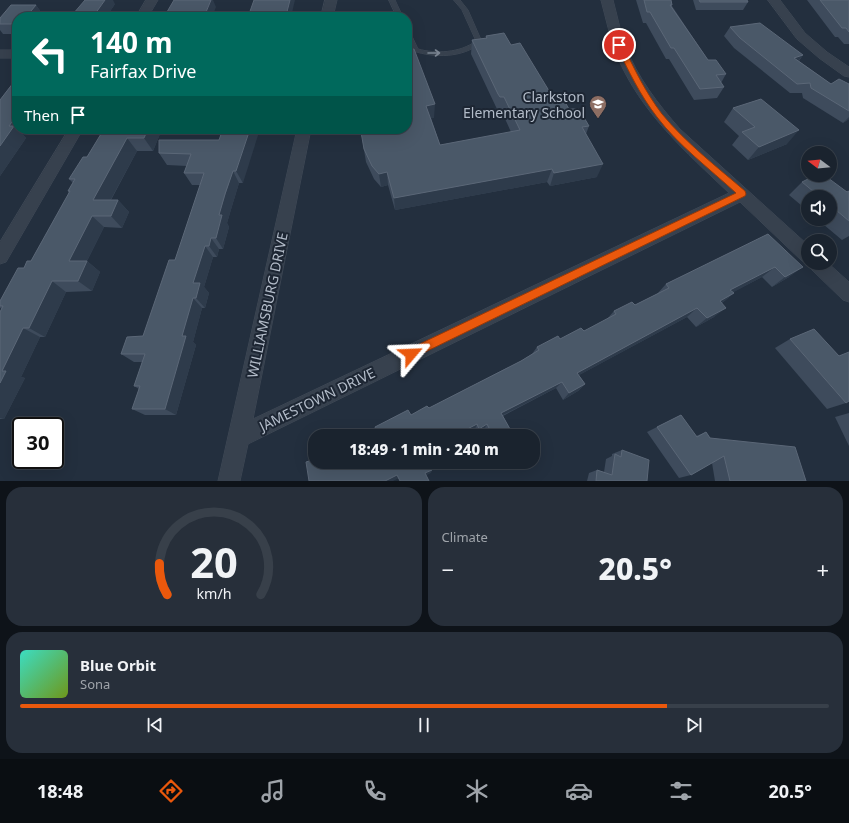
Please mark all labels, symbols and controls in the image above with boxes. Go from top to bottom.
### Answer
text: 140 m [90,23,173,61]
icon: left [24,28,76,80]
pin [602,28,636,62]
icon: arrive [608,34,630,56]
one-way arrow [427,49,440,57]
text: Fairfax Drive [90,59,197,83]
place label: Clarkston Elementary School [463,87,585,122]
school or university icon: Clarkston Elementary School [588,94,608,119]
icon: arrive [67,104,89,126]
text: Then [24,105,59,125]
north arrow [801,146,837,182]
map controls [801,146,837,270]
button: sound [801,190,837,226]
street label: WILLIAMSBURG DRIVE [242,231,292,379]
button: search [801,234,837,270]
position arrow [390,333,432,375]
street label: JAMESTOWN DRIVE [254,363,378,436]
speed limit sign: 30 [12,417,64,469]
text: 18:49 · 1 min · 240 m [349,439,499,459]
text: Climate [442,528,488,546]
text: 20 [190,533,238,589]
text: 20.5° [599,548,672,589]
text: − [442,554,454,584]
text: + [816,554,829,584]
text: km/h [196,583,231,602]
text: Blue Orbit [80,655,156,675]
text: Sona [80,675,110,693]
icon: previous [144,714,166,736]
icon: pause [413,714,435,736]
icon: next [683,714,705,736]
icon: directions [157,777,185,805]
icon: music [259,777,287,805]
icon: phone [361,777,389,805]
icon: climate [463,777,491,805]
icon: car [565,777,593,805]
icon: filters [667,777,695,805]
text: 18:48 [37,779,83,803]
text: 20.5° [768,779,812,803]

